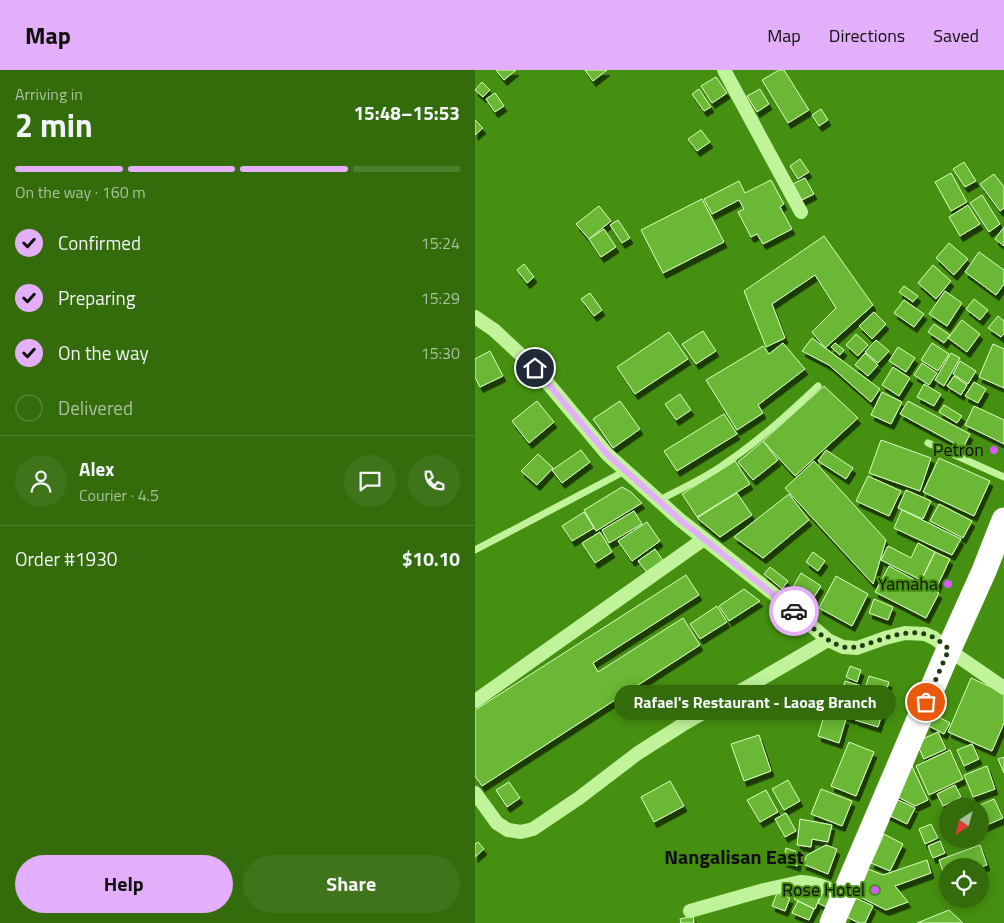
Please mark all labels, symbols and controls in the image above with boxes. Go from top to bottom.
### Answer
text: Map [25,17,71,53]
text: Map [767,22,801,49]
text: Directions [829,22,905,49]
text: Saved [933,22,979,49]
text: Arriving in [15,82,83,106]
text: 15:48–15:53 [353,98,460,127]
text: 2 min [15,101,93,149]
text: On the way · 160 m [15,180,146,204]
text: Confirmed [58,228,141,257]
icon: check [15,229,43,257]
text: 15:24 [421,231,460,255]
text: Preparing [58,283,135,312]
icon: check [15,284,43,312]
text: 15:29 [421,286,460,310]
text: On the way [58,338,149,367]
icon: check [15,339,43,367]
text: 15:30 [421,341,460,365]
pin [514,347,556,389]
icon: home [521,354,549,382]
text: Delivered [58,393,133,422]
place label: Petron [933,436,984,463]
marker: Petron [988,444,1000,456]
text: Alex [79,454,114,483]
button: person [15,455,67,507]
button: chat [344,455,396,507]
button: phone [408,455,460,507]
text: Courier · 4.5 [79,483,159,507]
text: Order #1930 [15,544,117,573]
text: $10.10 [402,544,460,573]
place label: Yamaha [878,570,938,597]
marker: Yamaha [942,578,954,590]
courier [769,586,819,636]
icon: car [780,597,808,625]
pin [905,681,947,723]
callout: Rafael's Restaurant - Laoag Branch [613,684,896,720]
icon: bag [912,688,940,716]
text: Rafael's Restaurant - Laoag Branch [633,690,877,714]
north arrow [939,798,989,848]
map controls [939,798,989,908]
district label: Nangalisan East [664,841,804,872]
button: Help [15,855,233,913]
button: Share [243,855,460,913]
button: locate [939,858,989,908]
place label: Rose Hotel [782,876,865,903]
marker: Rose Hotel [869,884,881,896]

